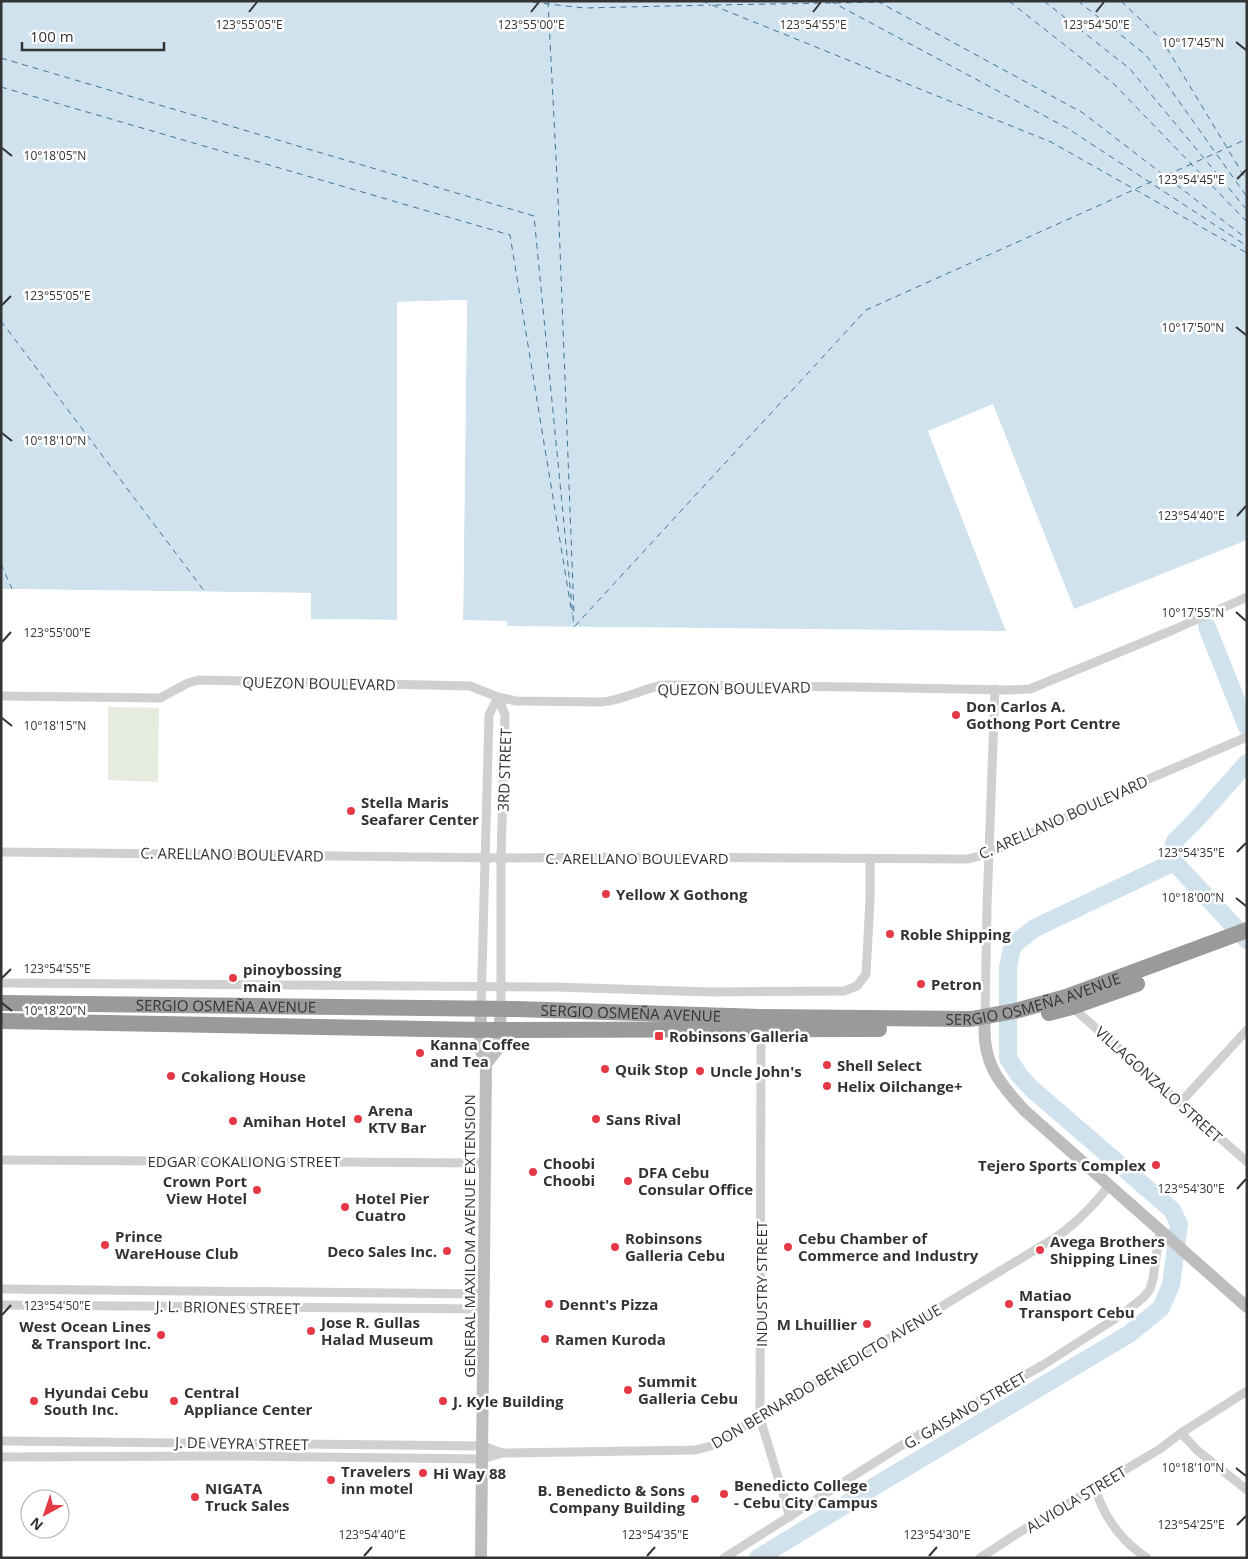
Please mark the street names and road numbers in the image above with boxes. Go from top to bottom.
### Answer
street label: QUEZON BOULEVARD [242,672,396,694]
street label: QUEZON BOULEVARD [657,677,811,699]
street label: 3RD STREET [493,727,515,812]
street label: C. ARELLANO BOULEVARD [975,771,1151,863]
street label: C. ARELLANO BOULEVARD [140,842,324,866]
street label: C. ARELLANO BOULEVARD [545,848,729,868]
street label: SERGIO OSMEÑA AVENUE [946,968,1123,1029]
street label: SERGIO OSMEÑA AVENUE [136,995,316,1017]
street label: SERGIO OSMEÑA AVENUE [540,1000,721,1026]
street label: VILLAGONZALO STREET [1091,1022,1227,1147]
street label: GENERAL MAXILOM AVENUE EXTENSION [459,1094,479,1378]
street label: EDGAR COKALIONG STREET [147,1151,341,1171]
street label: INDUSTRY STREET [751,1220,771,1347]
street label: J. L. BRIONES STREET [153,1296,301,1318]
street label: DON BERNARDO BENEDICTO AVENUE [707,1299,945,1453]
street label: G. GAISANO STREET [900,1366,1031,1453]
street label: J. DE VEYRA STREET [173,1432,310,1454]
street label: ALVIOLA STREET [1022,1461,1131,1537]

